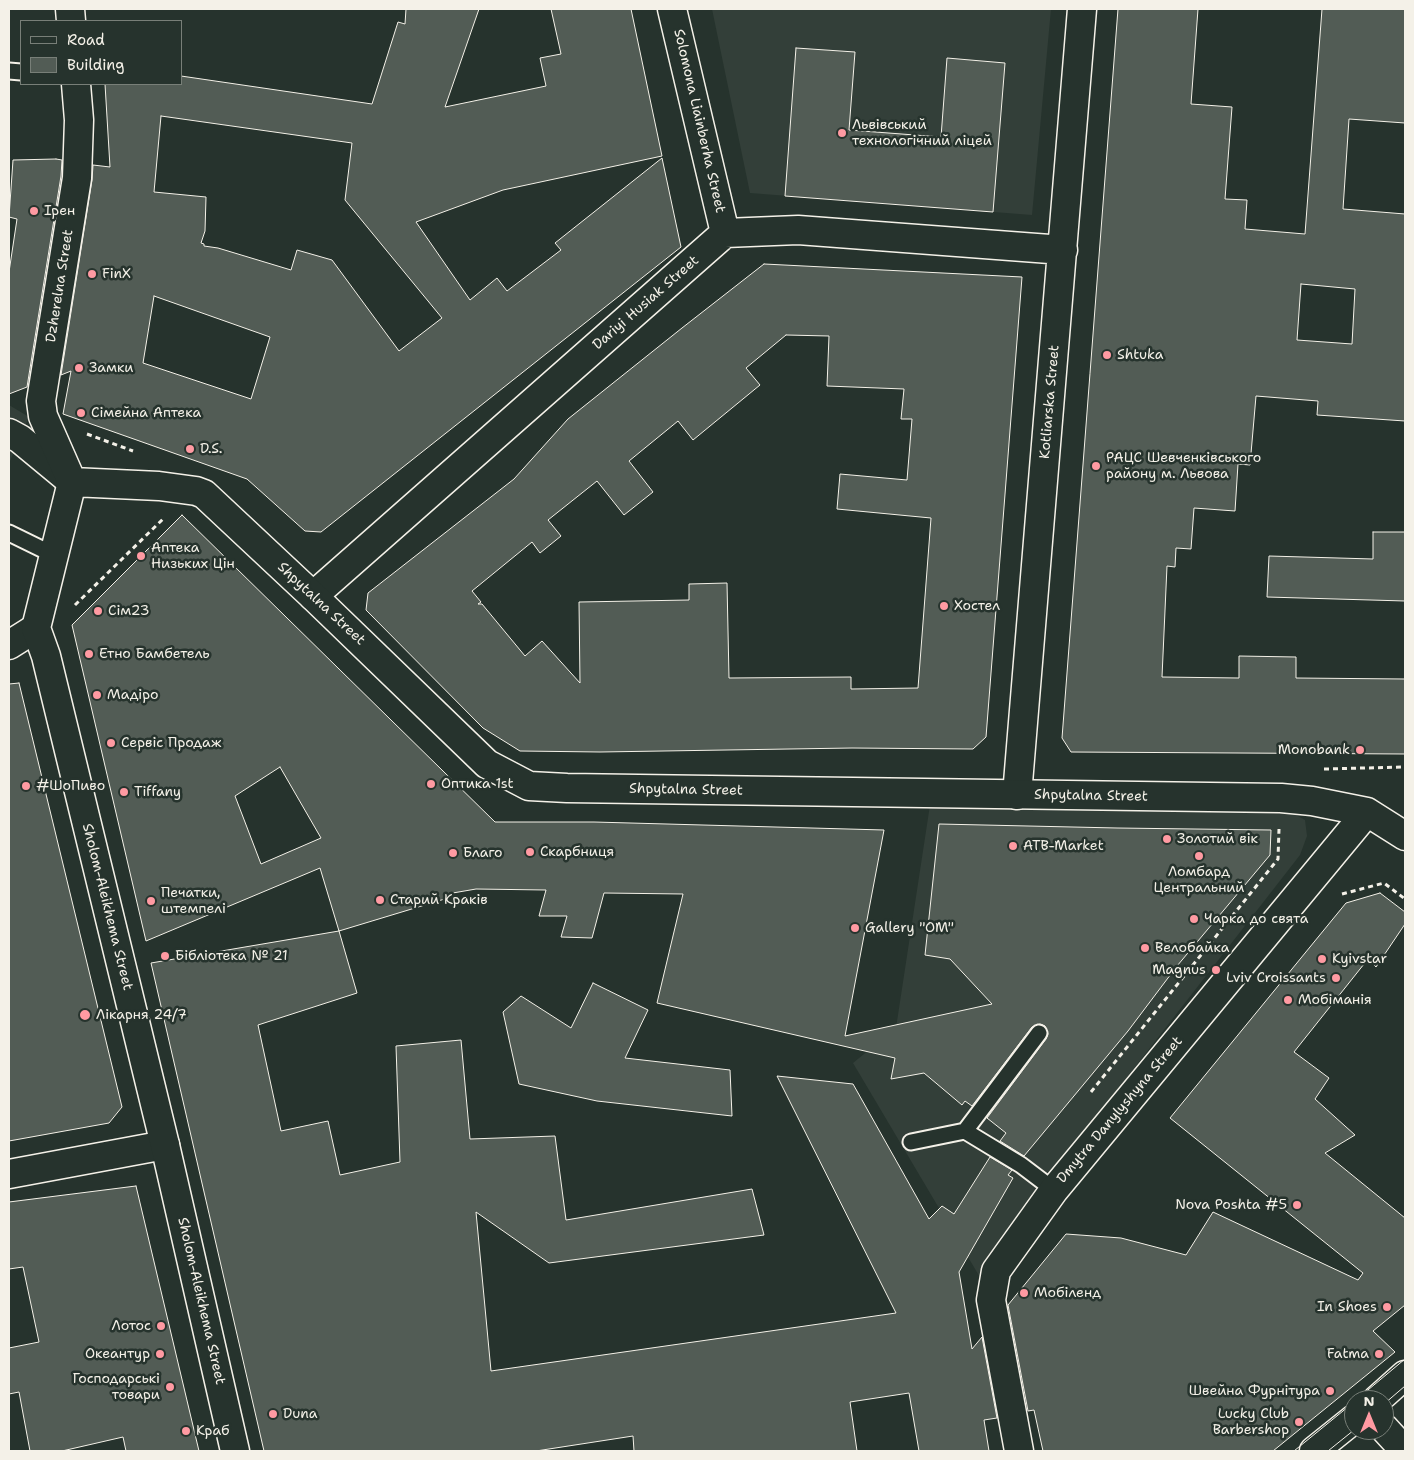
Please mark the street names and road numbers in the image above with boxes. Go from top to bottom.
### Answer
street label: Solomona Liainberha Street [670,27,728,215]
street label: Dzherelna Street [43,228,77,344]
street label: Dariyi Husiak Street [589,252,703,354]
street label: Kotliarska Street [1037,344,1063,460]
street label: Shpytalna Street [274,559,368,649]
street label: Shpytalna Street [629,781,743,799]
street label: Shpytalna Street [1034,787,1148,805]
street label: Sholom-Aleikhema Street [78,822,136,992]
street label: Dmytra Danylyshyna Street [1054,1033,1186,1187]
street label: Sholom-Aleikhema Street [174,1216,228,1386]

